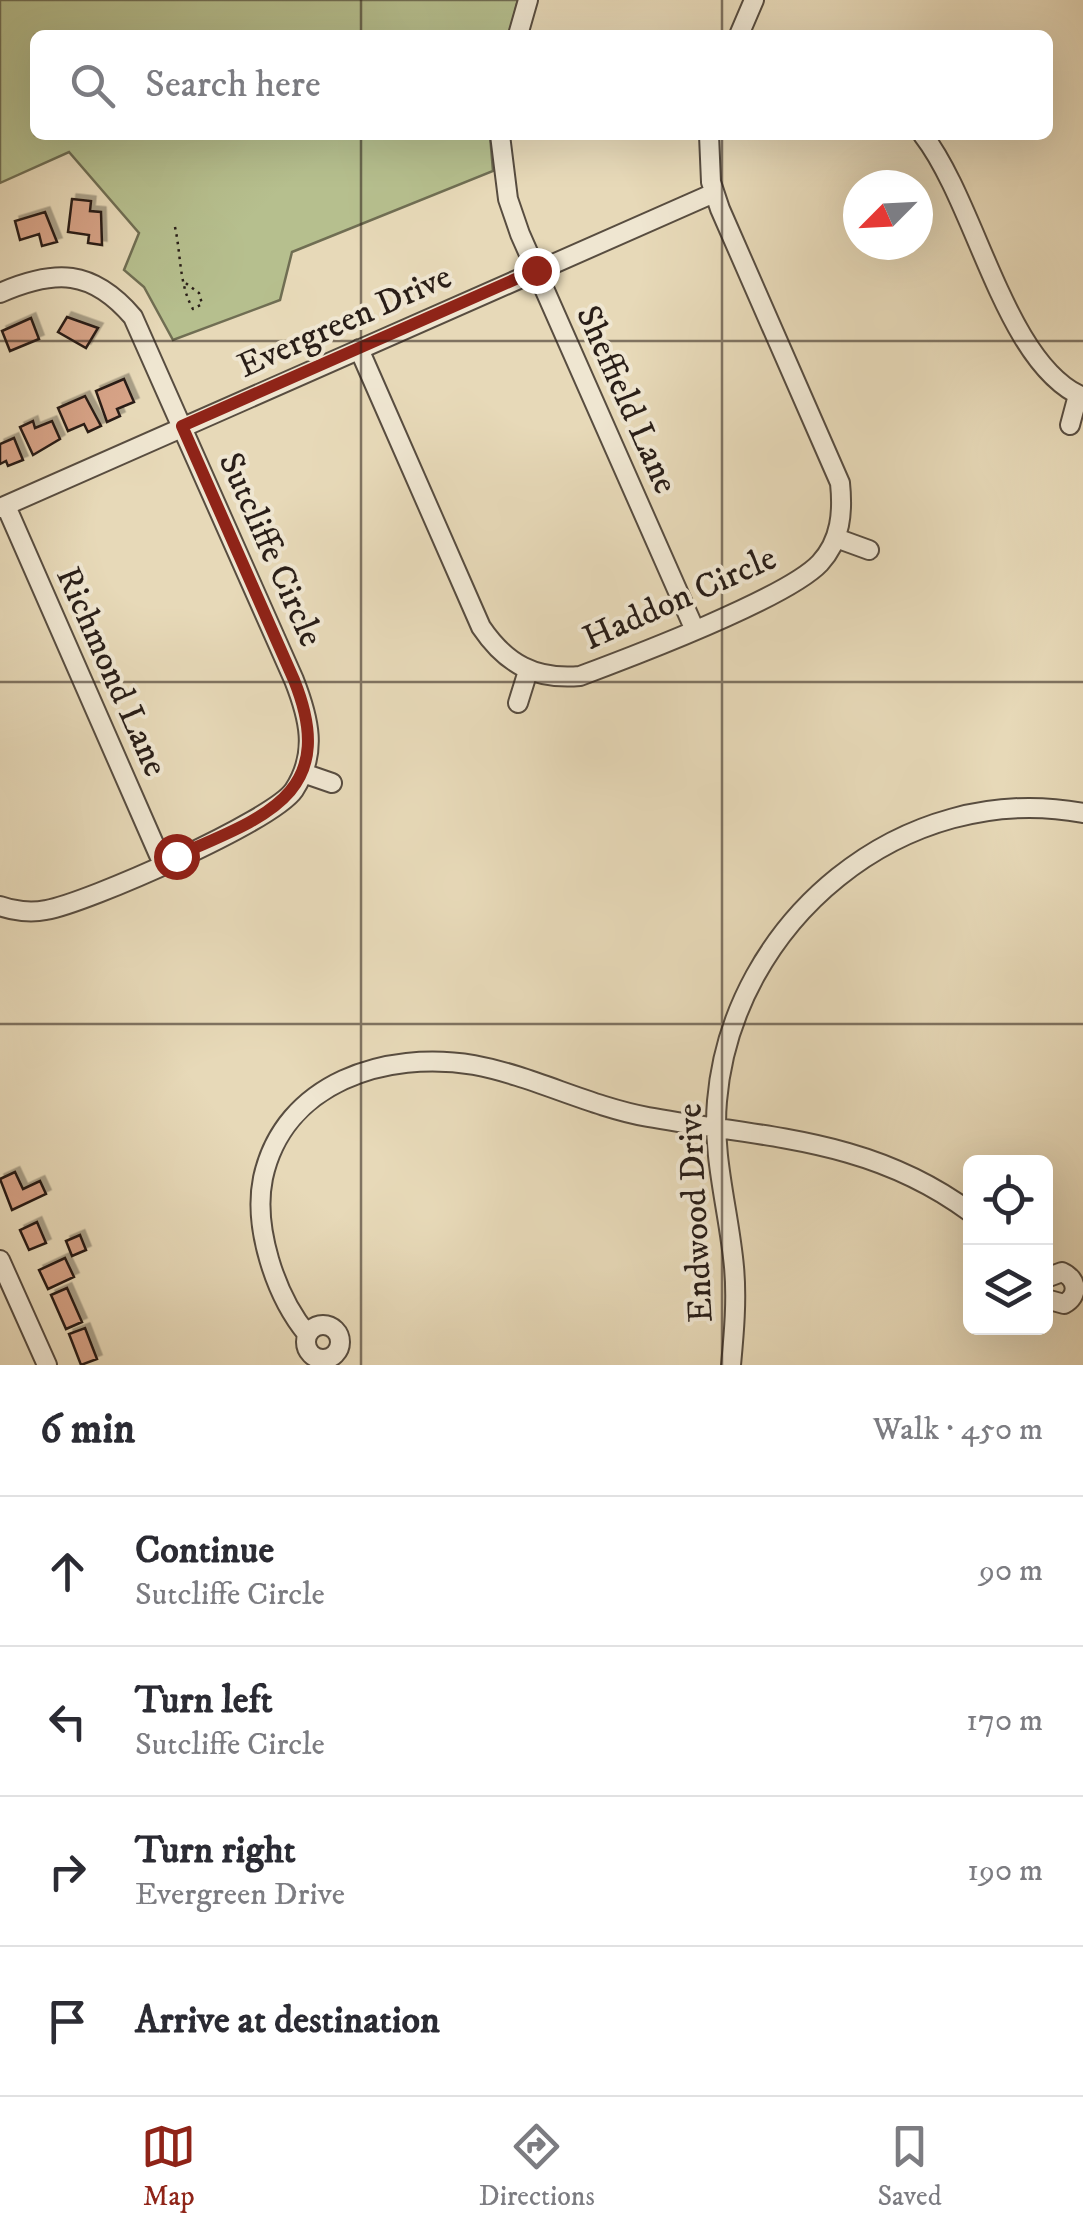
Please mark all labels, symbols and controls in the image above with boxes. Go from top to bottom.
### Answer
search box [30,30,1053,140]
icon: search [65,58,120,113]
text: Search here [145,61,321,109]
north arrow [843,170,933,260]
route end [514,248,560,294]
street label: Evergreen Drive [231,255,459,389]
street label: Sheffield Lane [565,299,687,501]
street label: Sutcliffe Circle [208,446,332,654]
street label: Haddon Circle [576,537,783,661]
street label: Richmond Lane [45,560,177,783]
route start [154,834,200,880]
street label: Endwood Drive [668,1102,724,1324]
map controls [963,1155,1053,1335]
button: locate [963,1155,1053,1245]
button: layers [963,1245,1053,1335]
text: 6 min [40,1404,135,1456]
text: Walk · 450 m [873,1410,1043,1450]
text: Continue [135,1527,274,1575]
icon: ahead [40,1544,95,1599]
text: 90 m [979,1551,1043,1591]
text: Sutcliffe Circle [135,1575,325,1615]
text: Turn left [135,1677,273,1725]
icon: left [40,1694,95,1749]
text: 170 m [966,1701,1043,1741]
text: Sutcliffe Circle [135,1725,325,1765]
text: Turn right [135,1827,296,1875]
icon: right [40,1844,95,1899]
text: 190 m [967,1851,1043,1891]
text: Evergreen Drive [135,1875,345,1915]
icon: arrive [40,1994,95,2049]
text: Arrive at destination [135,1997,440,2045]
tab: Map [141,2119,196,2214]
tab: Directions [479,2119,595,2214]
tab: Saved [877,2119,942,2214]

